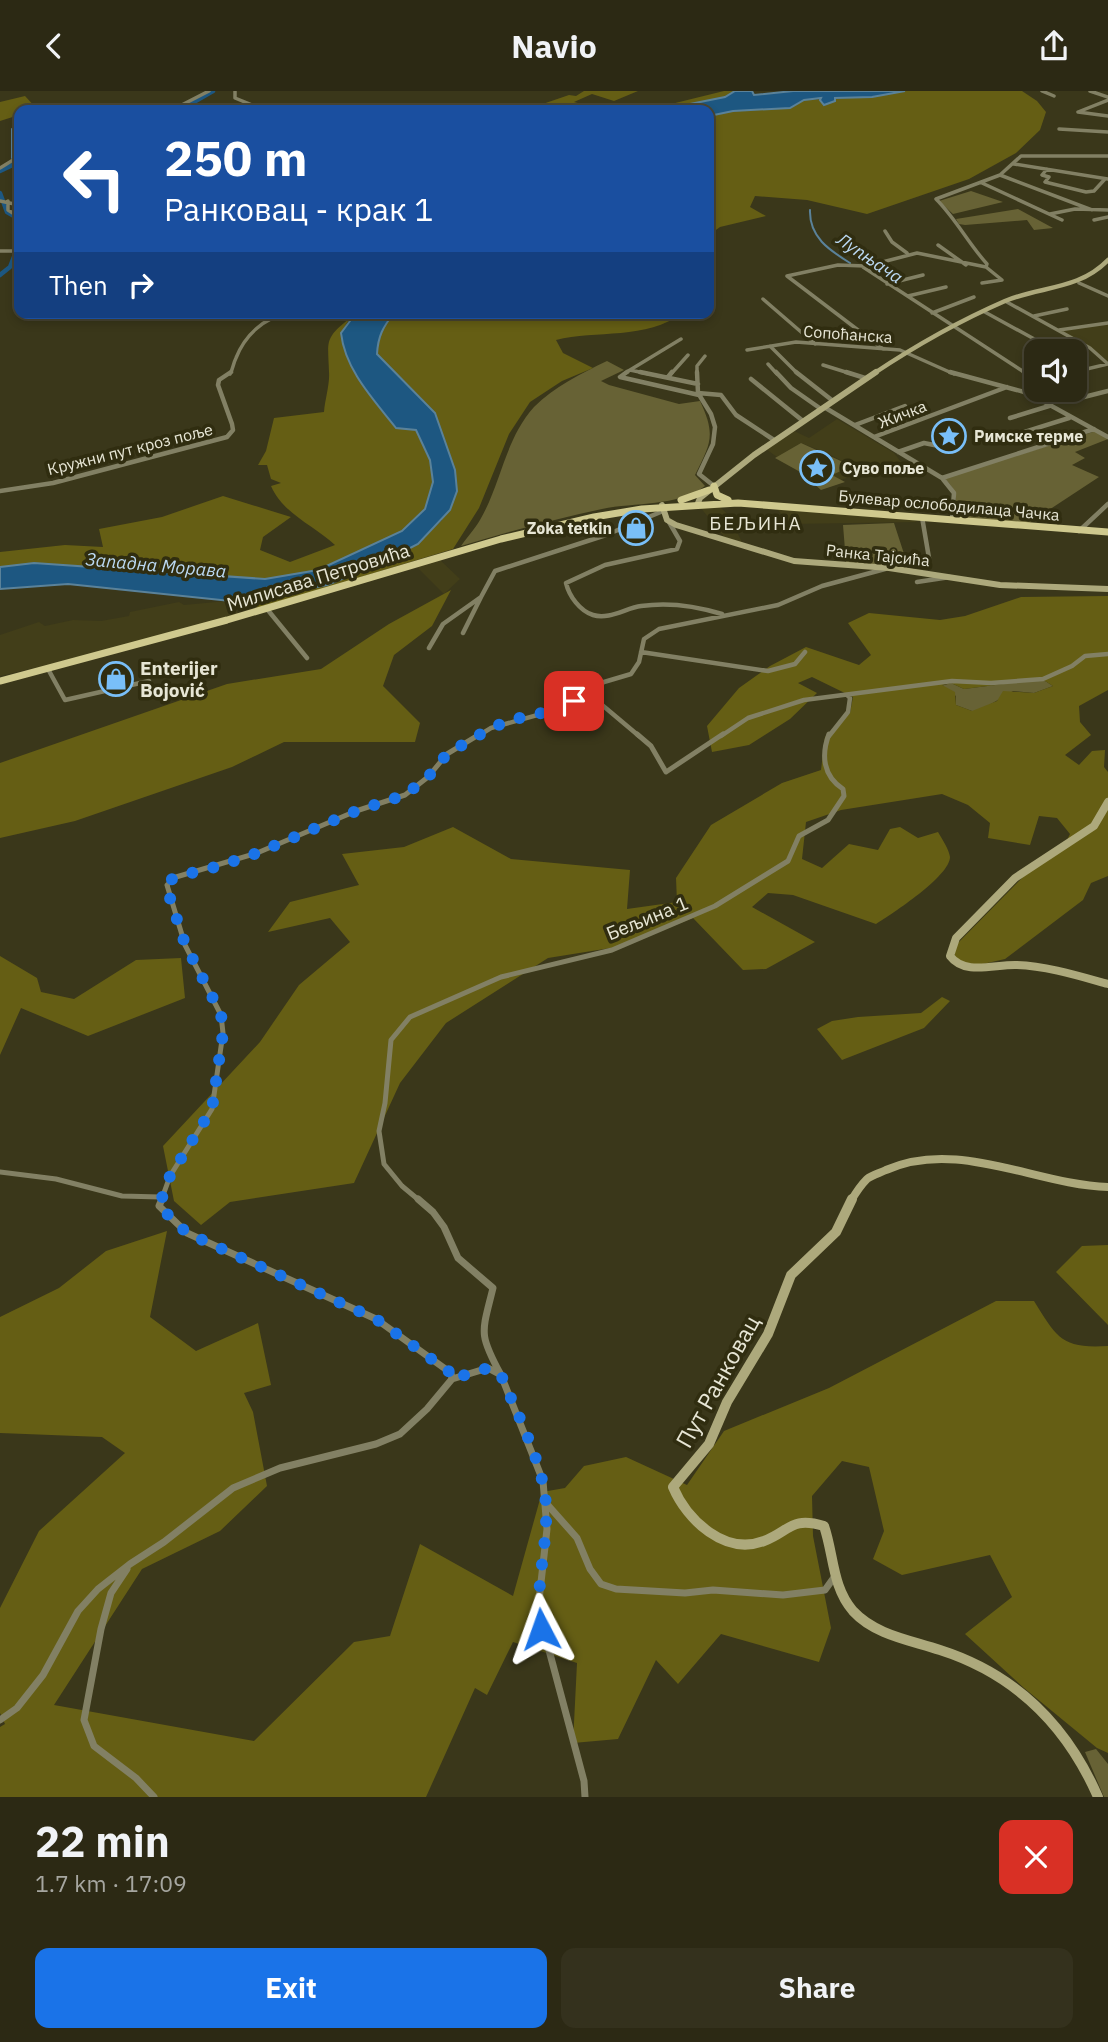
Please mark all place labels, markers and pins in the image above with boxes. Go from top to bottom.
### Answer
place icon: Римске терме [930,417,968,455]
place label: Римске терме [974,426,1083,446]
place icon: Суво поље [798,449,836,487]
place label: Суво поље [842,458,924,478]
shop icon: Zoka tetkin [617,509,655,547]
place label: Zoka tetkin [527,518,612,538]
place label: Enterijer Bojović [140,656,218,702]
shop icon: Enterijer Bojović [97,660,135,698]
pin [544,671,604,731]

